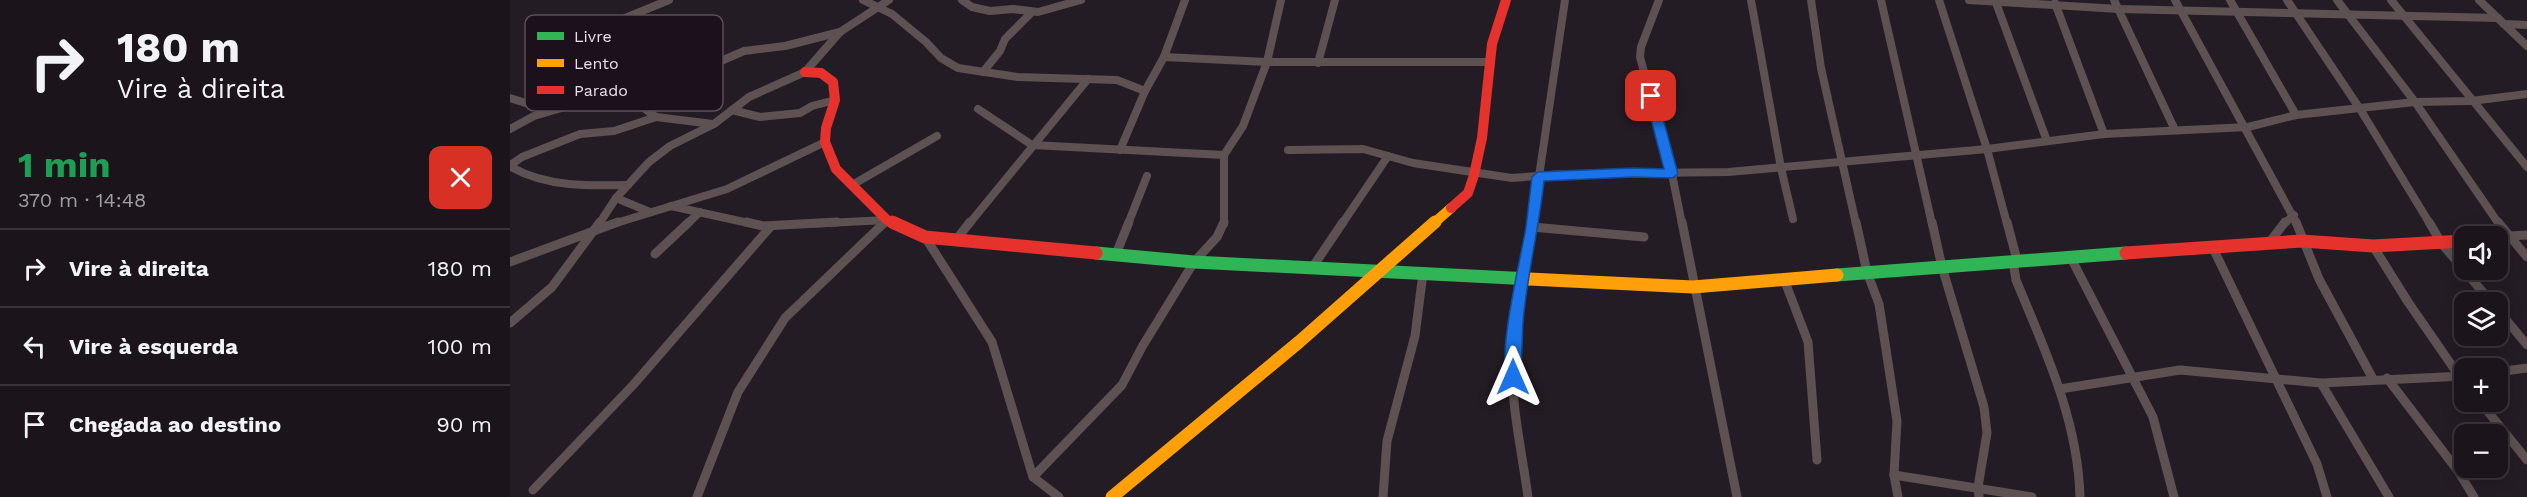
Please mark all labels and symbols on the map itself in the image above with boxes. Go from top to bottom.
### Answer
legend [525,15,723,111]
text: Livre [574,27,612,46]
text: Lento [574,54,619,73]
pin [1625,70,1676,121]
text: Parado [574,81,628,100]
position arrow [1481,345,1545,409]

